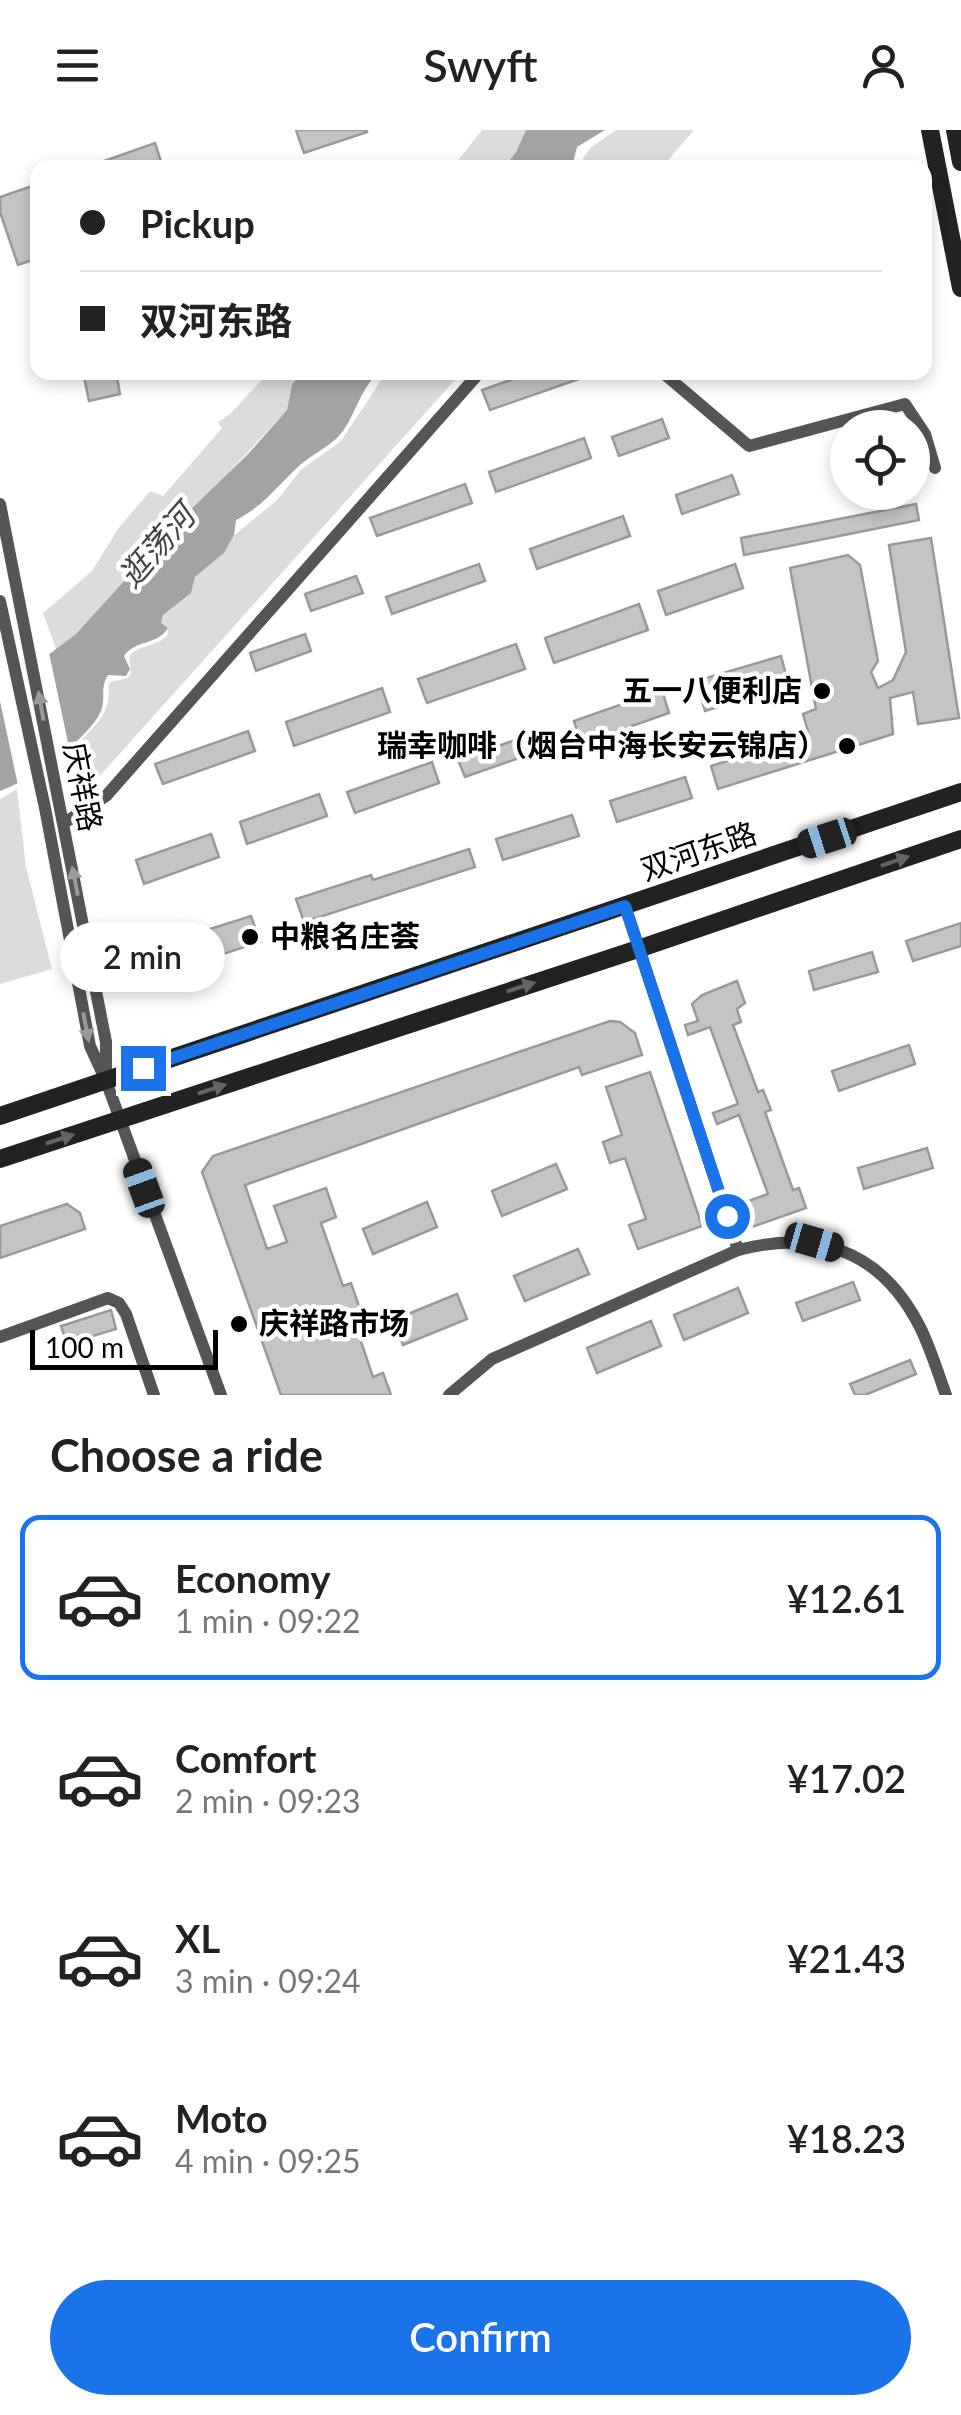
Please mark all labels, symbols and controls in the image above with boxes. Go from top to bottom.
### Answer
icon: menu [50,38,105,93]
text: Swyft [423,38,538,92]
icon: person [856,38,911,93]
text: Pickup [140,200,255,246]
text: 双河东路 [140,297,292,343]
map controls [830,410,930,510]
button: locate [830,410,930,510]
water label: 逛荡河 [110,491,206,594]
place label: 五一八便利店 [622,671,802,707]
marker: 五一八便利店 [811,680,833,702]
one-way arrow [33,690,48,721]
place label: 瑞幸咖啡（烟台中海长安云锦店） [377,726,827,762]
marker: 瑞幸咖啡（烟台中海长安云锦店） [836,735,858,757]
street label: 庆祥路 [58,739,110,834]
street label: 双河东路 [636,814,761,887]
car [794,814,860,862]
one-way arrow [881,853,911,868]
one-way arrow [67,865,82,896]
place label: 中粮名庄荟 [270,917,420,953]
callout: 2 min [61,923,226,993]
marker: 中粮名庄荟 [239,926,261,948]
text: 2 min [103,937,182,976]
one-way arrow [506,979,536,994]
one-way arrow [79,1012,95,1043]
route end [121,1046,166,1091]
one-way arrow [198,1080,228,1095]
one-way arrow [45,1131,75,1146]
car [120,1155,168,1221]
route start [705,1194,750,1239]
car [781,1219,847,1265]
place label: 庆祥路市场 [259,1304,409,1340]
marker: 庆祥路市场 [228,1313,250,1335]
scale bar [30,1325,218,1370]
text: 100 m [45,1330,124,1364]
text: Choose a ride [50,1428,323,1482]
icon: car [55,1553,145,1643]
text: Economy [175,1555,330,1601]
text: ¥12.61 [787,1575,906,1621]
text: 1 min · 09:22 [175,1601,361,1640]
icon: car [55,1733,145,1823]
text: Comfort [175,1735,316,1781]
text: ¥17.02 [787,1755,906,1801]
text: 2 min · 09:23 [175,1781,361,1820]
icon: car [55,1913,145,2003]
text: XL [175,1915,220,1961]
text: ¥21.43 [787,1935,906,1981]
text: 3 min · 09:24 [175,1961,361,2000]
icon: car [55,2093,145,2183]
text: Moto [175,2095,268,2141]
text: ¥18.23 [787,2115,906,2161]
text: 4 min · 09:25 [175,2141,361,2180]
button: Confirm [50,2280,911,2395]

